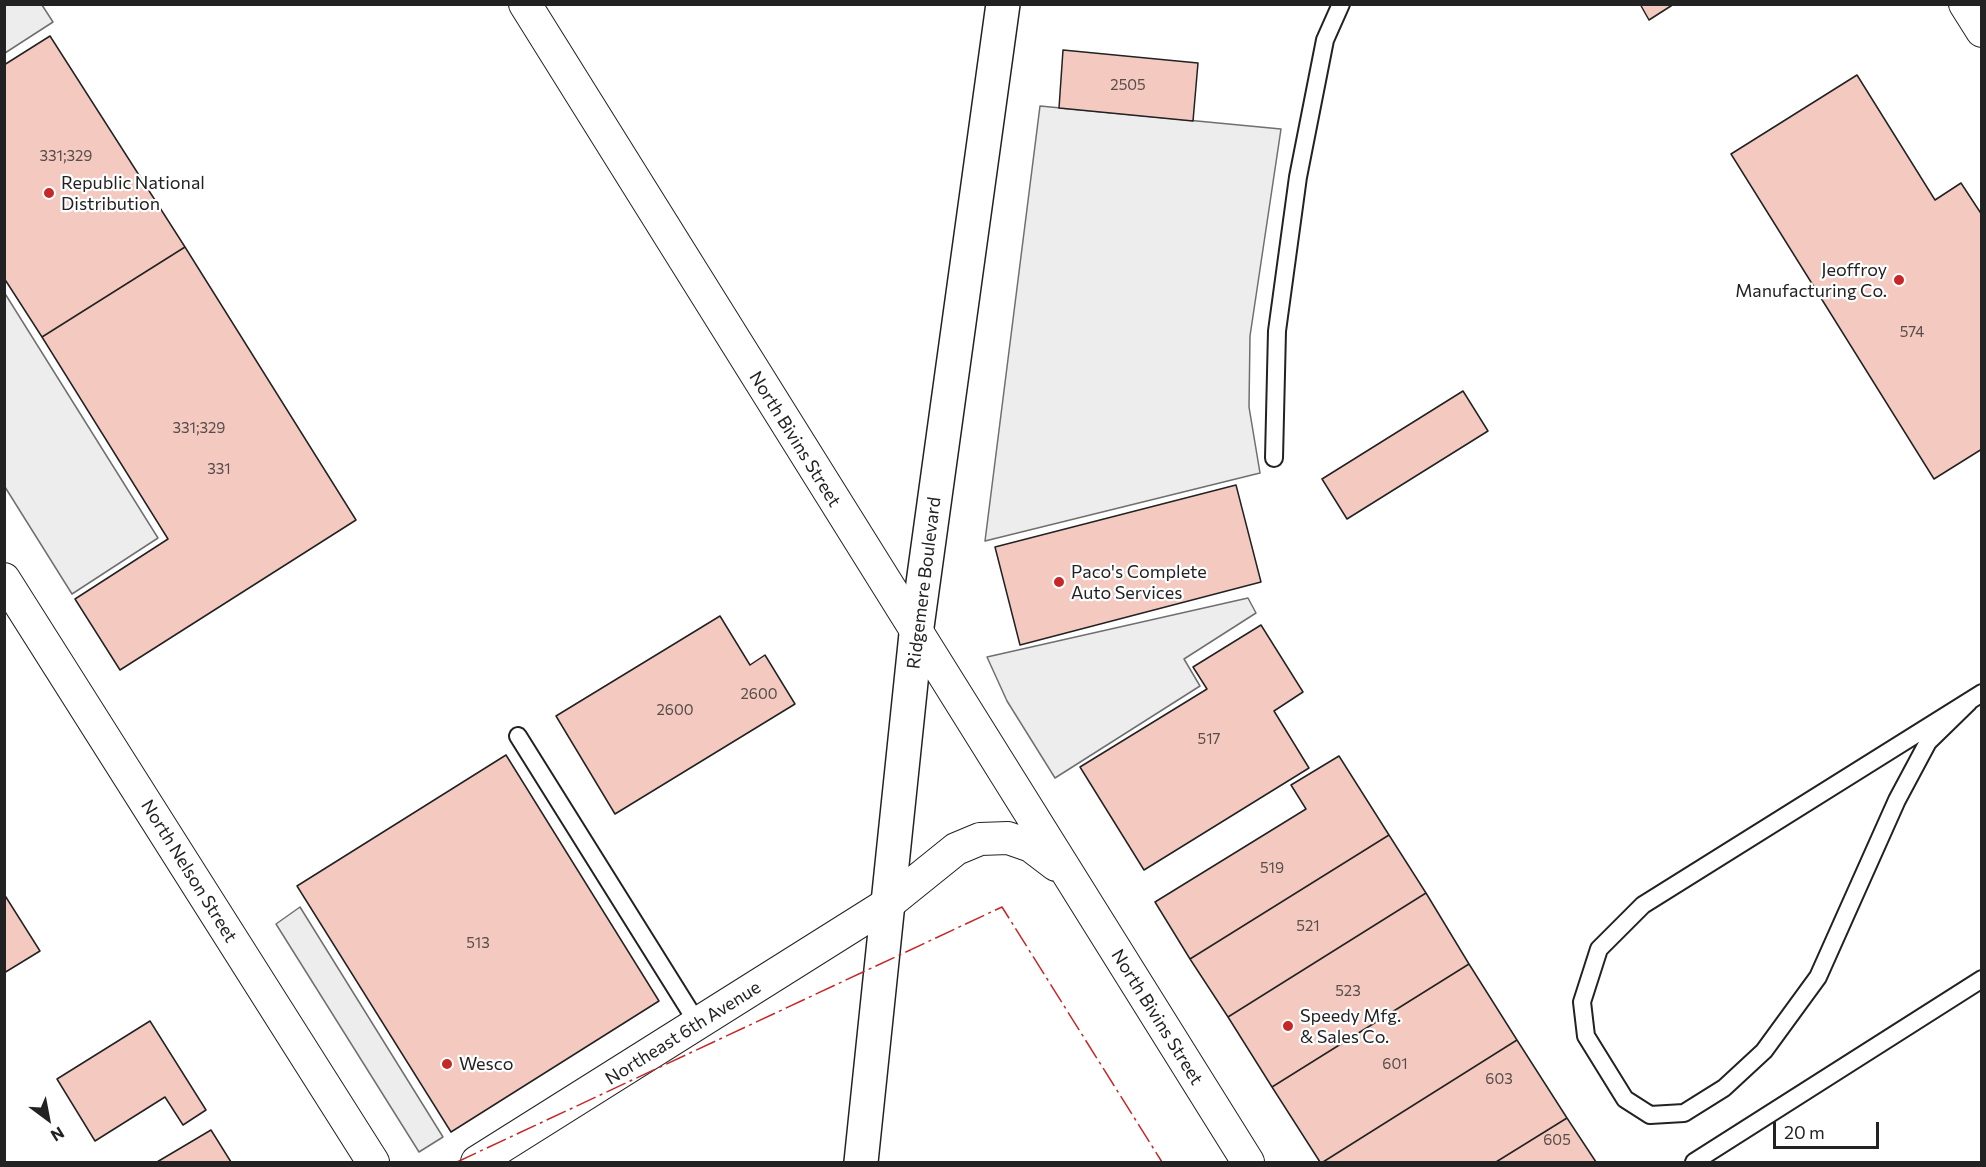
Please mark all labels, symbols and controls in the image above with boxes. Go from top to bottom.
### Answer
house number: 2505 [1110,76,1146,94]
house number: 331;329 [40,147,92,165]
place label: Republic National Distribution [61,172,205,214]
marker: Republic National Distribution [42,186,56,200]
place label: Jeoffroy Manufacturing Co. [1735,259,1887,302]
marker: Jeoffroy Manufacturing Co. [1892,273,1906,287]
house number: 574 [1900,323,1924,341]
street label: North Bivins Street [745,367,845,511]
house number: 331;329 [173,419,225,437]
house number: 331 [207,460,231,478]
street label: Ridgemere Boulevard [903,496,945,670]
place label: Paco's Complete Auto Services [1071,561,1207,604]
marker: Paco's Complete Auto Services [1052,575,1066,589]
house number: 2600 [741,685,777,703]
house number: 2600 [657,701,693,719]
house number: 517 [1198,730,1220,748]
street label: North Nelson Street [136,796,242,946]
house number: 519 [1260,859,1284,877]
house number: 521 [1296,917,1320,935]
house number: 513 [466,934,490,952]
street label: North Bivins Street [1107,945,1207,1089]
street label: Northeast 6th Avenue [601,976,765,1090]
house number: 523 [1335,982,1361,1000]
place label: Speedy Mfg. & Sales Co. [1300,1005,1401,1048]
marker: Speedy Mfg. & Sales Co. [1281,1019,1295,1033]
place label: Wesco [459,1053,513,1075]
house number: 601 [1382,1055,1408,1073]
marker: Wesco [440,1057,454,1071]
house number: 603 [1485,1070,1513,1088]
north arrow [18,1089,78,1149]
scale bar [1776,1110,1882,1148]
text: 20 m [1784,1121,1825,1143]
text: N [48,1123,68,1146]
house number: 605 [1543,1131,1571,1149]

